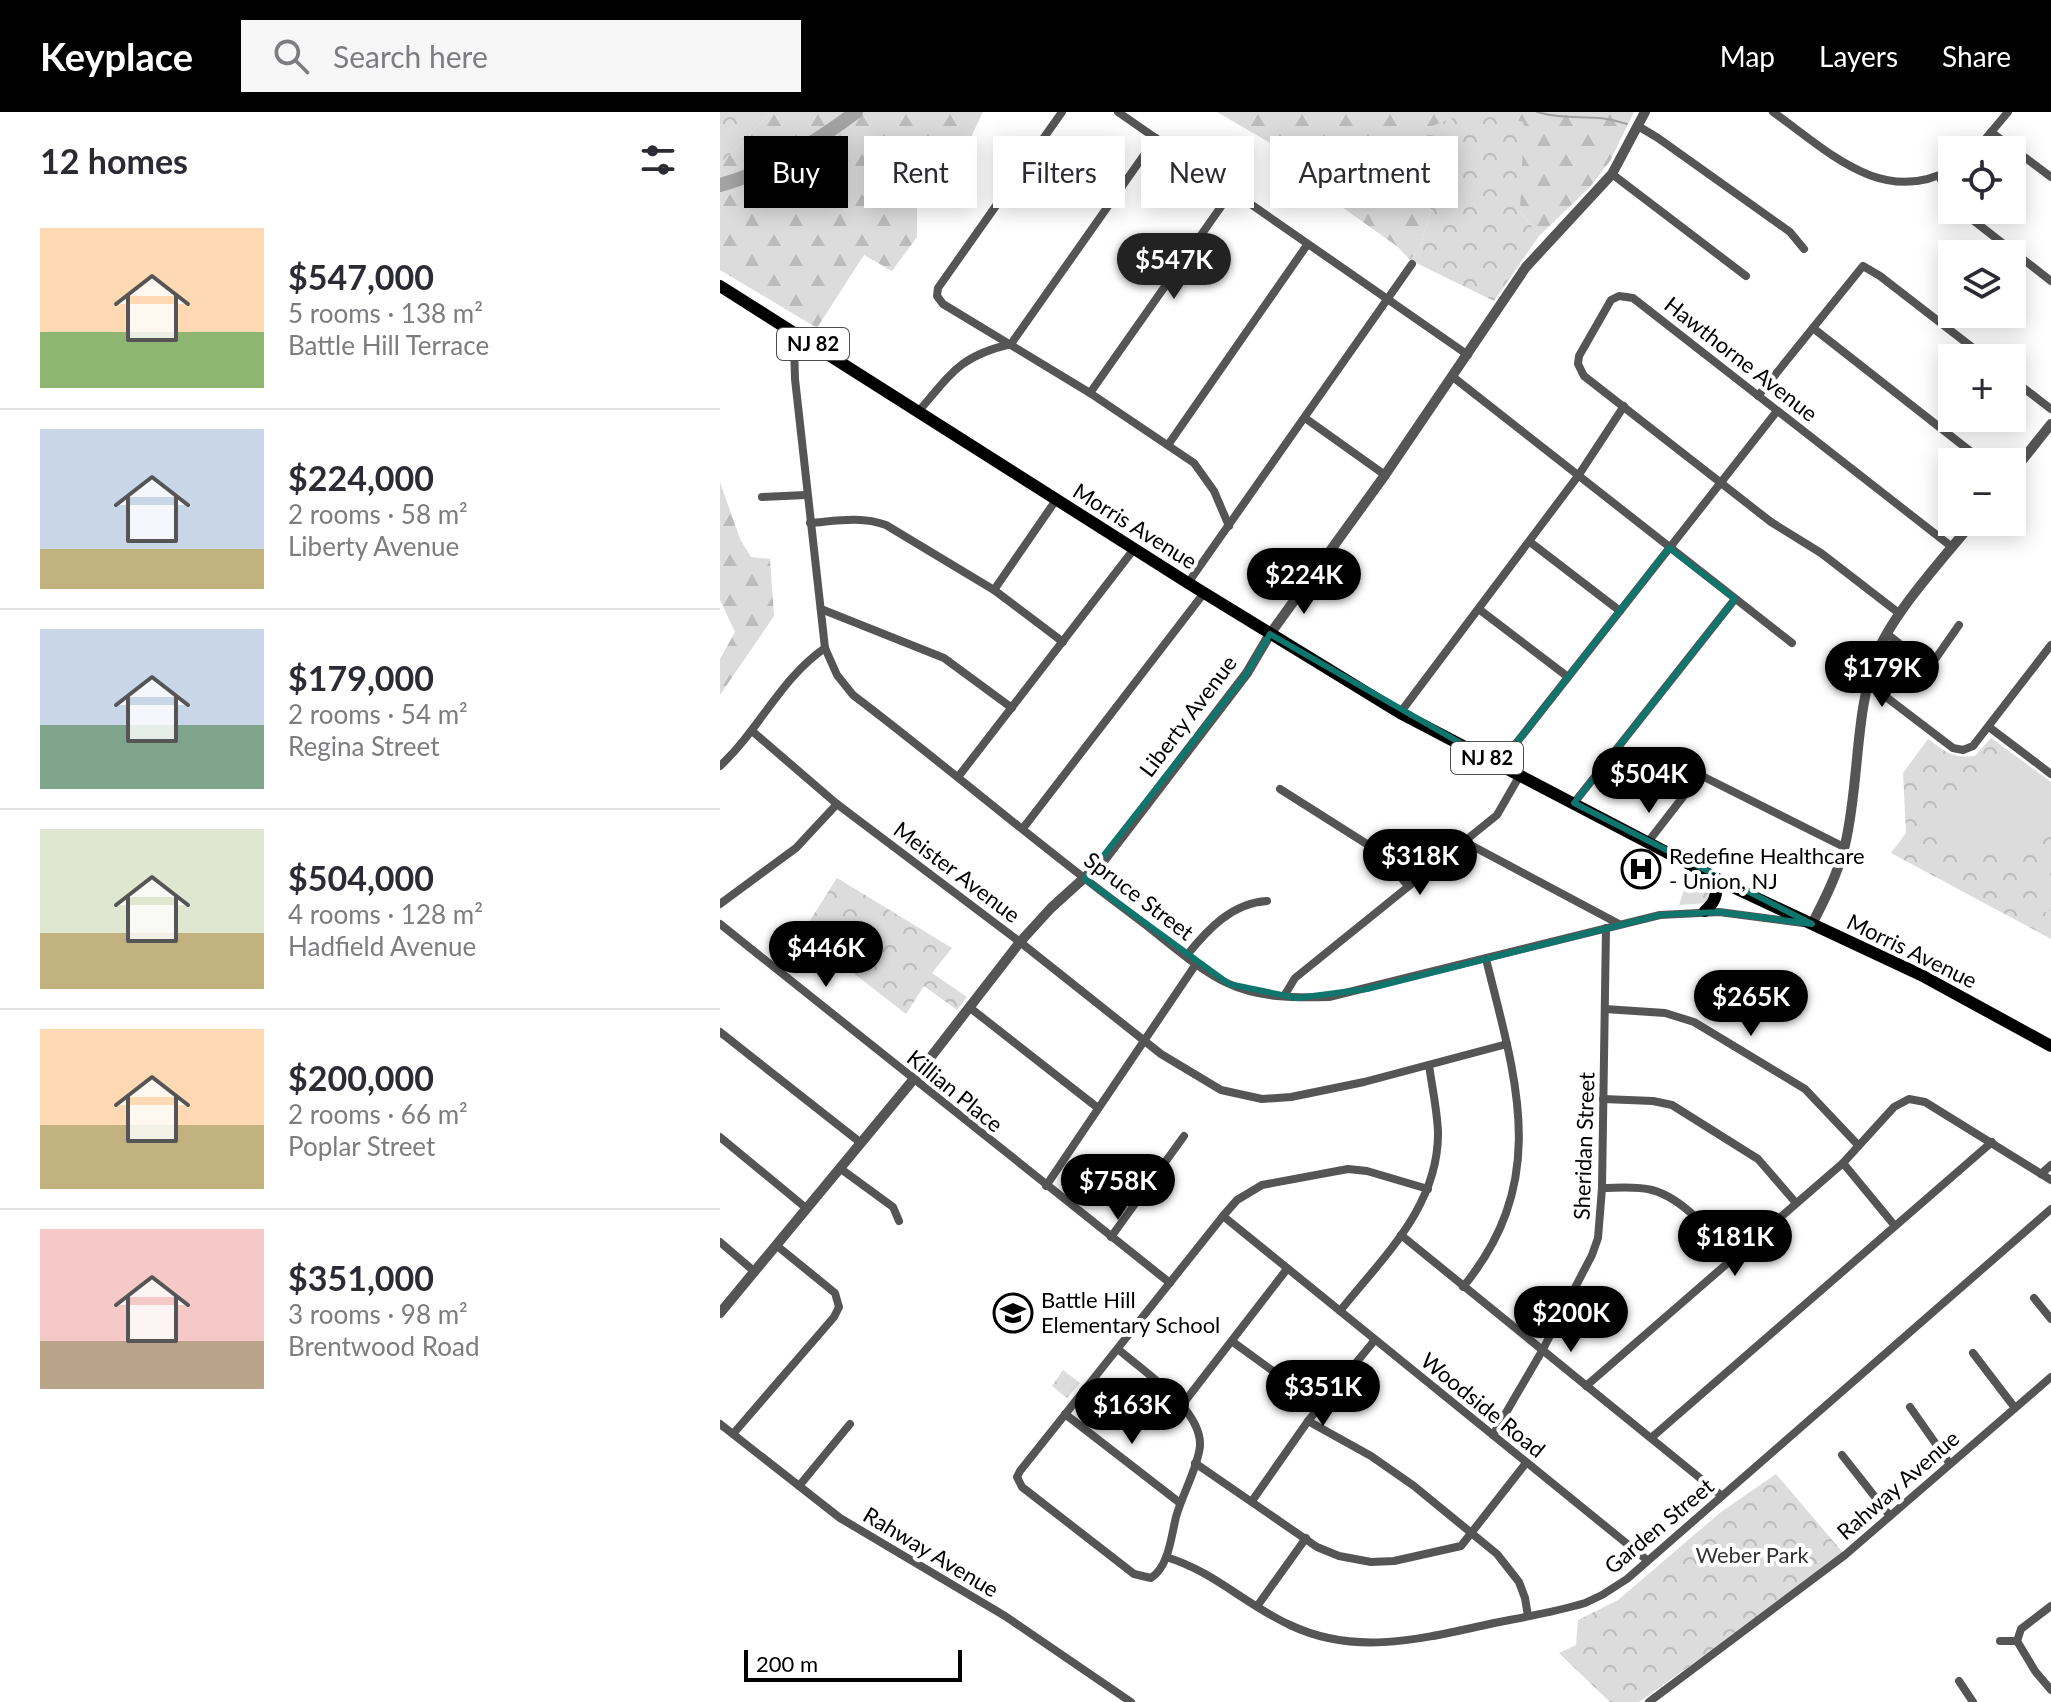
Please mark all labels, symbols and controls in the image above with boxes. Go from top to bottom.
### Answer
search box [241,20,801,92]
text: Keyplace [40,33,193,79]
icon: search [269,34,313,78]
text: Search here [333,38,488,74]
text: Map [1720,39,1775,73]
text: Layers [1819,39,1898,73]
text: Share [1942,39,2011,73]
chip: Buy [744,136,848,208]
chip: Rent [864,136,977,208]
chip: Filters [993,136,1125,208]
chip: New [1141,136,1254,208]
chip: Apartment [1270,136,1458,208]
map controls [1938,136,2026,536]
button: locate [1938,136,2026,224]
icon: filters [636,138,680,182]
text: 12 homes [40,140,188,181]
pin: $547K [1118,233,1230,301]
button: layers [1938,240,2026,328]
text: $547K [1135,243,1213,275]
text: $547,000 [288,256,434,297]
icon: home [104,260,200,356]
street label: Hawthorne Avenue [1659,290,1823,427]
text: 5 rooms · 138 m² [288,297,483,329]
road number: NJ 82 [777,328,849,360]
text: Battle Hill Terrace [288,329,489,361]
button: + [1938,344,2026,432]
button: − [1938,448,2026,536]
text: $224,000 [288,457,434,498]
icon: home [104,461,200,557]
street label: Morris Avenue [1068,477,1202,574]
text: 2 rooms · 58 m² [288,498,468,530]
text: Liberty Avenue [288,530,459,562]
pin: $224K [1248,548,1360,616]
text: $224K [1265,558,1343,590]
pin: $179K [1826,641,1938,709]
street label: Liberty Avenue [1133,650,1242,782]
text: $179K [1843,651,1921,683]
text: $179,000 [288,657,434,698]
icon: home [104,661,200,757]
text: 2 rooms · 54 m² [288,698,468,730]
text: Regina Street [288,730,439,762]
road number: NJ 82 [1451,742,1523,774]
pin: $504K [1593,747,1705,815]
text: $504K [1610,757,1688,789]
street label: Meister Avenue [889,815,1026,928]
pin: $318K [1364,829,1476,897]
text: $318K [1381,839,1459,871]
place label: Redefine Healthcare - Union, NJ [1669,842,1865,894]
street label: Spruce Street [1079,846,1199,945]
hospital icon: Redefine Healthcare - Union, NJ [1620,848,1662,890]
text: $504,000 [288,857,434,898]
icon: home [104,861,200,957]
text: 4 rooms · 128 m² [288,898,483,930]
street label: Morris Avenue [1843,907,1982,994]
pin: $446K [770,921,882,989]
text: Hadfield Avenue [288,930,476,962]
text: $446K [787,931,865,963]
pin: $265K [1695,970,1807,1038]
text: $265K [1712,980,1790,1012]
street label: Killian Place [902,1044,1009,1137]
text: $200,000 [288,1057,434,1098]
icon: home [104,1061,200,1157]
street label: Sheridan Street [1567,1071,1600,1220]
text: 2 rooms · 66 m² [288,1098,468,1130]
text: Poplar Street [288,1130,435,1162]
pin: $758K [1062,1154,1174,1222]
text: $758K [1079,1164,1157,1196]
pin: $181K [1679,1210,1791,1278]
text: $181K [1696,1220,1774,1252]
text: $351,000 [288,1257,434,1298]
icon: home [104,1261,200,1357]
place label: Battle Hill Elementary School [1041,1286,1220,1338]
pin: $200K [1515,1286,1627,1354]
school or university icon: Battle Hill Elementary School [992,1292,1034,1334]
text: $200K [1532,1296,1610,1328]
text: 3 rooms · 98 m² [288,1298,468,1330]
text: Brentwood Road [288,1330,479,1362]
street label: Woodside Road [1416,1346,1551,1463]
pin: $351K [1267,1360,1379,1428]
text: $351K [1284,1370,1362,1402]
pin: $163K [1076,1378,1188,1446]
text: $163K [1093,1388,1171,1420]
street label: Rahway Avenue [1831,1424,1964,1545]
street label: Garden Street [1599,1472,1719,1579]
street label: Rahway Avenue [859,1501,1004,1603]
park label: Weber Park [1695,1541,1809,1568]
scale bar [744,1646,962,1682]
text: 200 m [756,1650,818,1677]

